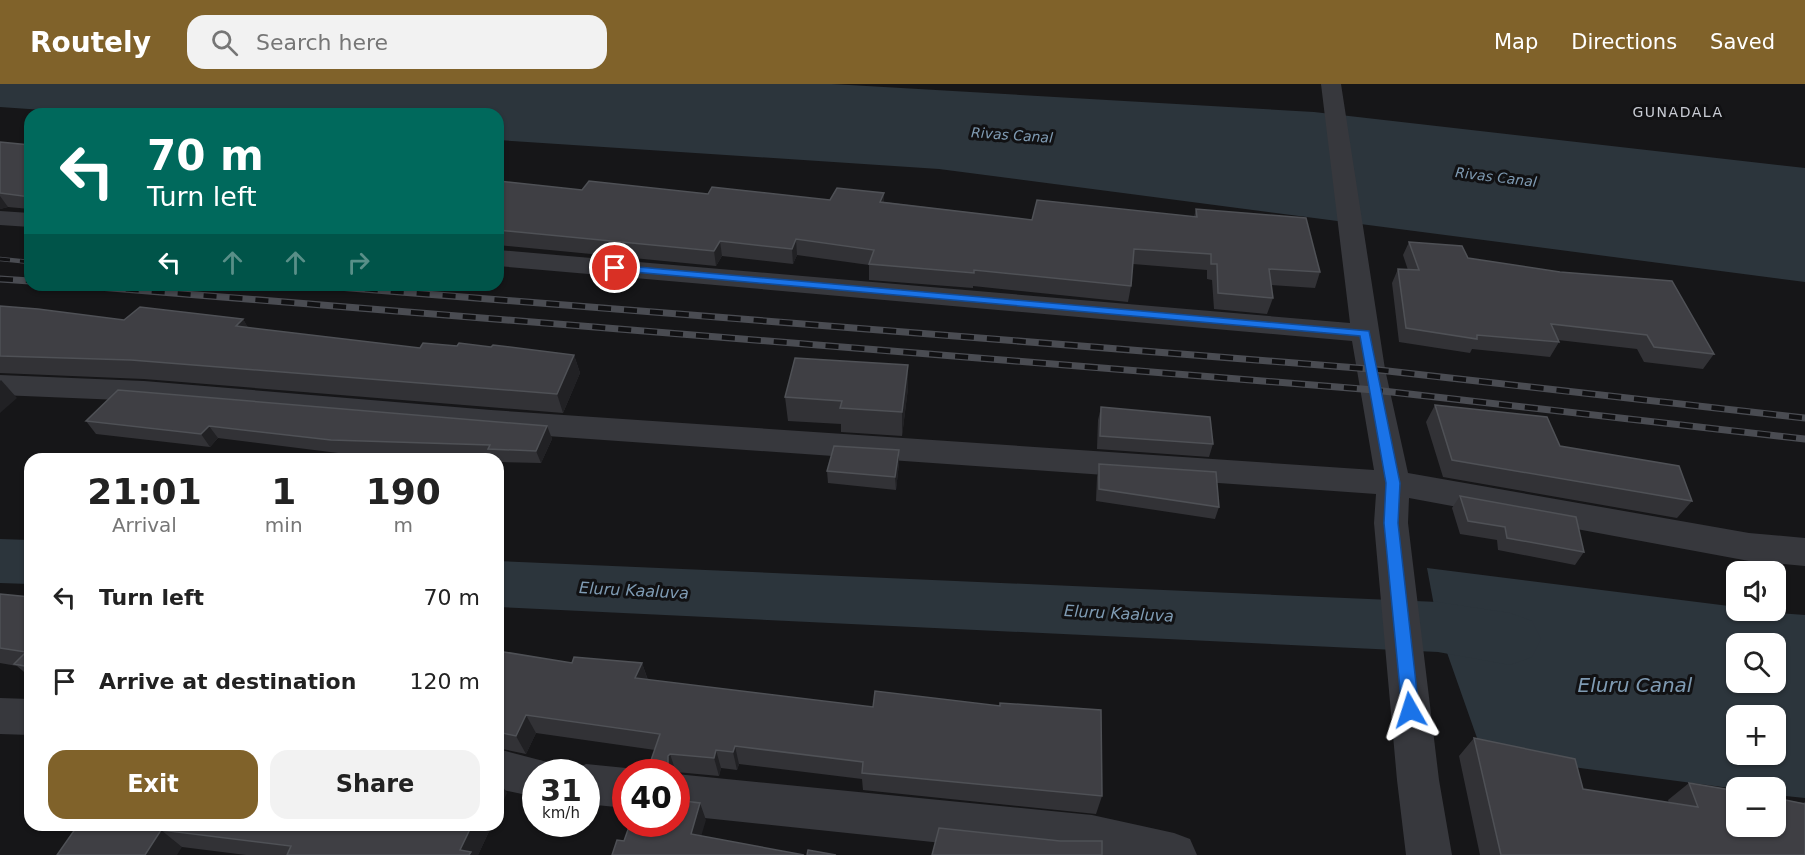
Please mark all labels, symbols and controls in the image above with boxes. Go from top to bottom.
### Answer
search box [187,15,607,69]
text: Routely [30,26,151,59]
icon: search [208,26,241,59]
text: Search here [256,30,388,55]
text: Map [1494,30,1538,54]
text: Directions [1571,30,1677,54]
text: Saved [1710,30,1775,54]
district label: GUNADALA [1633,104,1723,120]
water label: Rivas Canal [971,124,1054,146]
text: 70 m [147,131,264,180]
icon: left [48,132,126,210]
water label: Rivas Canal [1454,164,1538,190]
text: Turn left [147,181,257,212]
pin [589,242,640,293]
icon: left [153,246,186,279]
icon: ahead [216,246,249,279]
icon: ahead [279,246,312,279]
icon: right [342,246,375,279]
icon: arrive [598,251,631,284]
text: 21:01 [87,471,202,512]
text: 1 [271,471,296,512]
text: 190 [366,471,441,512]
text: Arrival [112,513,177,537]
text: min [265,513,303,537]
text: m [394,513,413,537]
map controls [1726,561,1786,837]
button: sound [1726,561,1786,621]
water label: Eluru Kaaluva [579,578,689,603]
icon: left [48,581,81,614]
text: Turn left [99,585,204,610]
text: 70 m [424,585,480,610]
water label: Eluru Kaaluva [1064,601,1174,626]
button: search [1726,633,1786,693]
icon: arrive [48,665,81,698]
text: Arrive at destination [99,669,356,694]
text: 120 m [410,669,480,694]
water label: Eluru Canal [1578,673,1693,697]
position arrow [1378,678,1442,742]
button: + [1726,705,1786,765]
button: Exit [48,750,258,819]
button: Share [270,750,480,819]
speed limit sign: 40 [612,759,690,837]
text: 31 [540,773,582,808]
button: − [1726,777,1786,837]
text: km/h [542,804,580,822]

